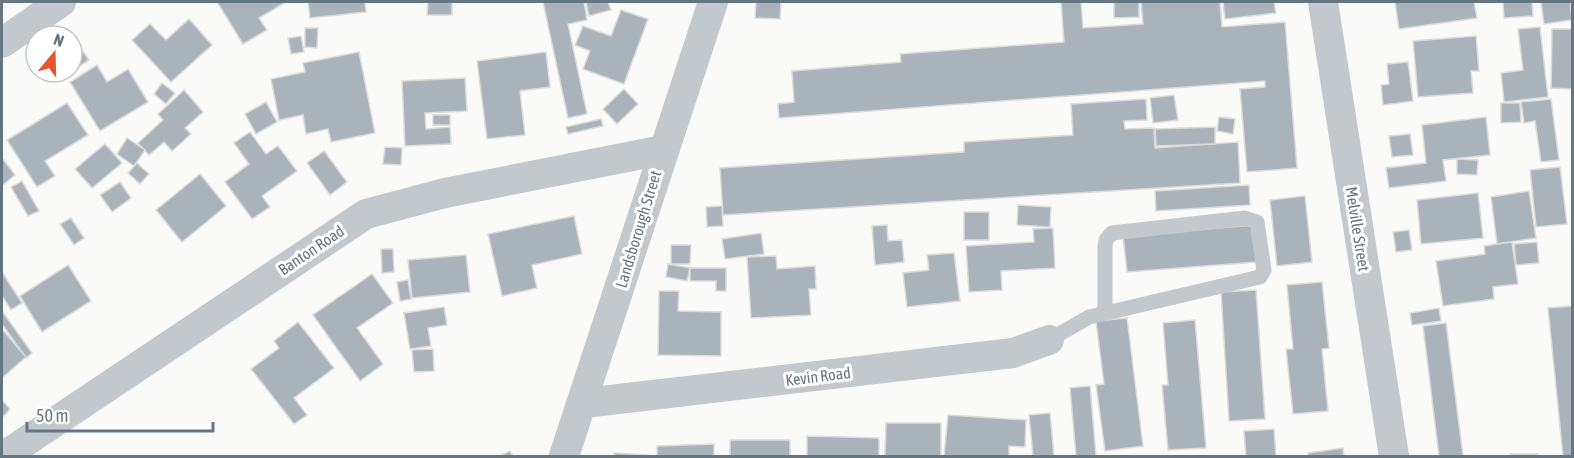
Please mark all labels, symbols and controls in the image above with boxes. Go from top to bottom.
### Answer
north arrow [24,24,84,84]
text: N [51,30,66,50]
street label: Landsborough Street [612,168,665,290]
street label: Melville Street [1342,186,1374,273]
street label: Banton Road [275,221,347,279]
street label: Kevin Road [784,363,852,389]
scale bar [27,395,213,433]
text: 50 m [36,405,68,426]

